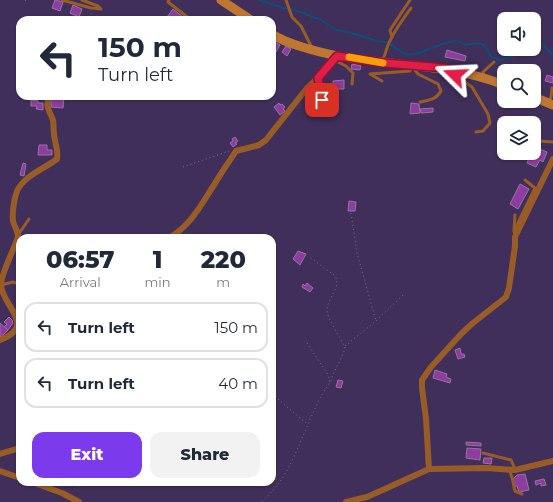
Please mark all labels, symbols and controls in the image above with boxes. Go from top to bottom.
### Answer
map controls [497,12,541,160]
button: sound [497,12,541,56]
text: 150 m [98,30,182,64]
icon: left [32,32,84,84]
position arrow [434,54,476,96]
text: Turn left [98,64,173,86]
button: search [497,64,541,108]
pin [305,83,339,117]
icon: arrive [311,89,333,111]
button: layers [497,116,541,160]
text: 06:57 [46,245,114,274]
text: 1 [153,245,162,274]
text: 220 [201,245,246,274]
text: Arrival [60,274,101,290]
text: min [144,274,171,290]
text: m [216,274,230,290]
icon: left [34,316,56,338]
text: Turn left [68,318,135,337]
text: 150 m [214,318,258,337]
icon: left [34,372,56,394]
text: Turn left [68,374,135,393]
text: 40 m [218,374,258,393]
button: Exit [32,432,142,478]
button: Share [150,432,260,478]

